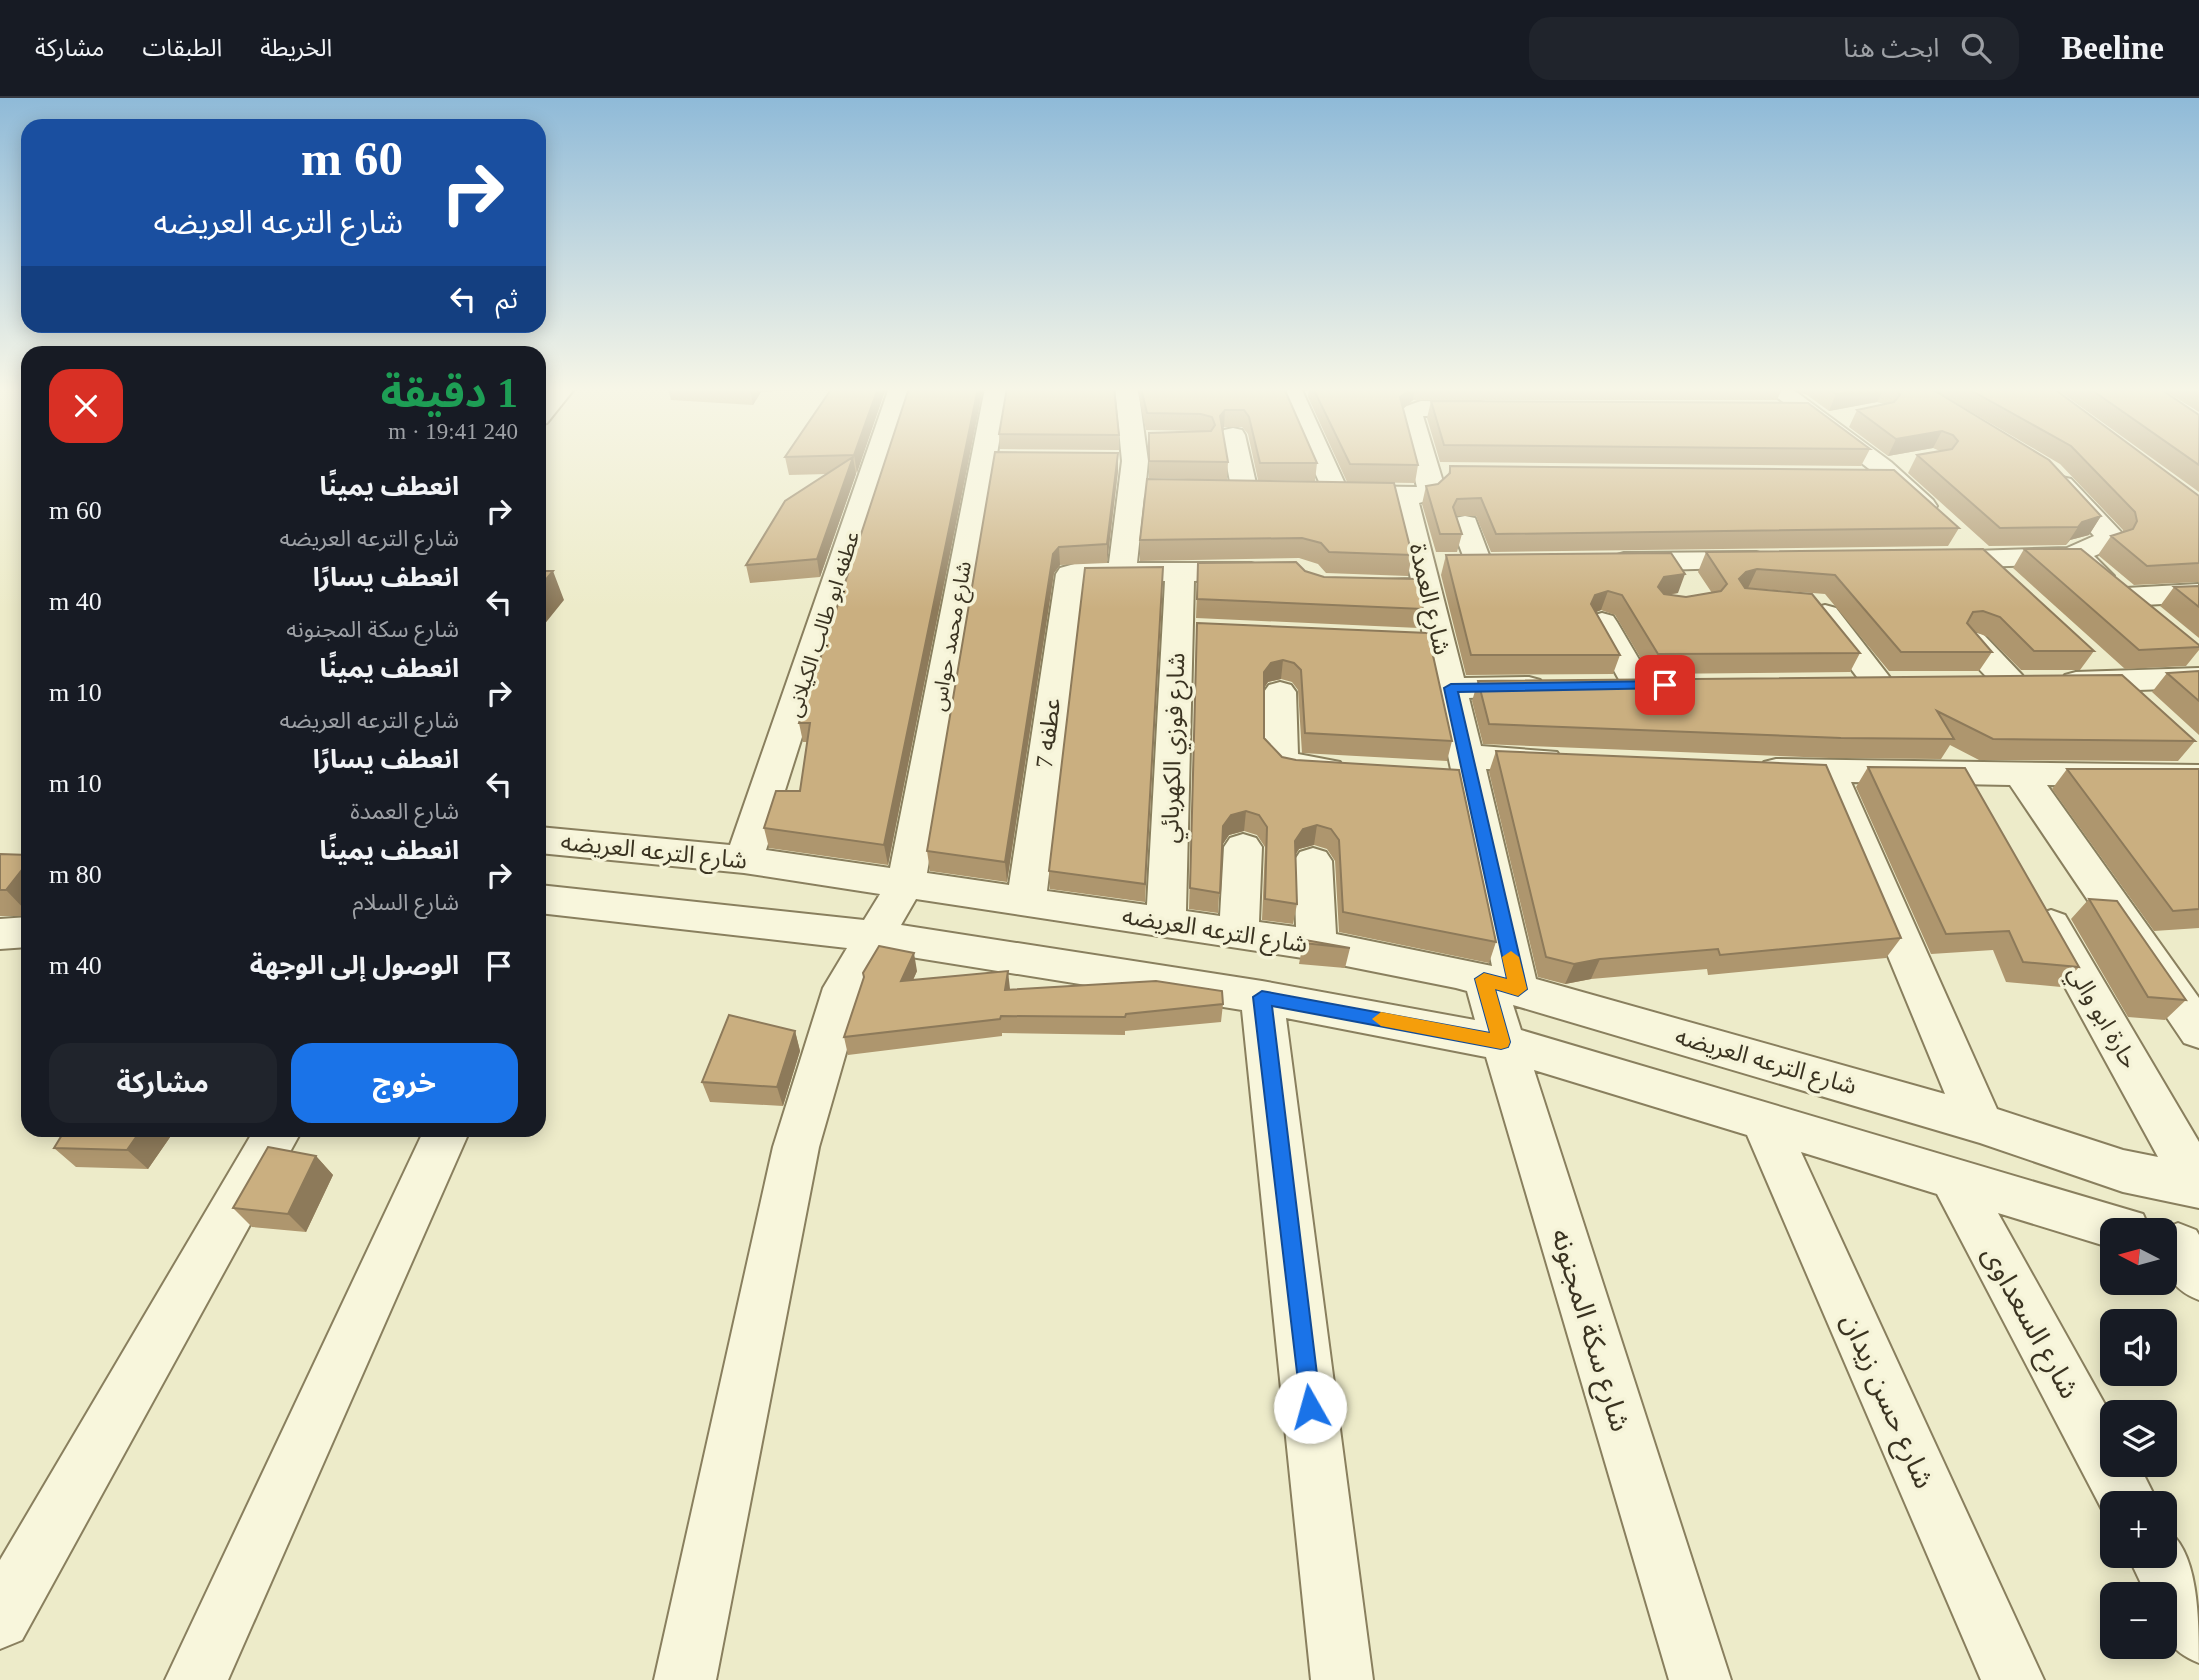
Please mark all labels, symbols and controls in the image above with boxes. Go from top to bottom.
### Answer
search box [1529,17,2019,80]
icon: search [1957,29,1995,67]
text: Beeline [2061,30,2164,66]
text: ابحث هنا [1843,34,1939,63]
text: مشاركة [35,35,104,61]
text: الطبقات [142,35,222,61]
text: الخريطة [260,35,332,61]
text: 60 m [301,131,403,186]
icon: right [427,147,518,238]
text: شارع الترعه العريضه [153,204,403,240]
icon: left [444,280,482,318]
text: ثم [496,285,518,314]
button: close [49,369,123,443]
text: 1 دقيقة [381,370,518,416]
text: 240 m · 19:41 [388,419,518,444]
text: انعطف يمينًا [320,472,459,501]
icon: right [480,492,518,530]
text: 60 m [49,496,102,525]
text: شارع الترعه العريضه [280,526,459,551]
street label: عطفه ابو طالب الكيلانى [782,528,864,720]
street label: شارع العمدة [1401,541,1455,658]
street label: شارع محمد حواس [926,559,979,713]
text: انعطف يسارًا [313,563,459,592]
icon: left [480,583,518,621]
text: 40 m [49,587,102,616]
text: شارع سكة المجنونه [286,617,459,642]
street label: شارع فوزي الكهربائي [1157,652,1195,844]
text: انعطف يمينًا [320,654,459,683]
pin [1635,655,1695,715]
icon: arrive [1646,666,1684,704]
icon: right [480,674,518,712]
text: 10 m [49,678,102,707]
street label: عطفه 7 [1031,696,1065,770]
text: شارع الترعه العريضه [280,708,459,733]
text: انعطف يسارًا [313,745,459,774]
icon: left [480,765,518,803]
text: 10 m [49,769,102,798]
text: شارع العمدة [350,799,459,824]
street label: شارع الترعه العريضه [559,828,748,878]
text: انعطف يمينًا [320,836,459,865]
icon: right [480,856,518,894]
text: 80 m [49,860,102,889]
text: شارع السلام [353,890,459,915]
street label: شارع الترعه العريضه [1120,903,1309,961]
icon: arrive [480,947,518,985]
text: 40 m [49,951,102,980]
text: الوصول إلى الوجهة [250,951,459,980]
street label: حارة ابو والي [2058,961,2143,1076]
street label: شارع الترعه العريضه [1671,1023,1860,1103]
button: مشاركة [49,1043,277,1123]
button: خروج [291,1043,518,1123]
north arrow [2100,1218,2177,1295]
map controls [2100,1218,2177,1659]
street label: شارع سكة المجنونه [1541,1225,1637,1437]
street label: شارع السعداوى [1972,1240,2086,1406]
street label: شارع حسن زيدان [1831,1309,1940,1495]
button: sound [2100,1309,2177,1386]
position arrow [1273,1370,1347,1444]
button: layers [2100,1400,2177,1477]
button: + [2100,1491,2177,1568]
button: − [2100,1582,2177,1659]

